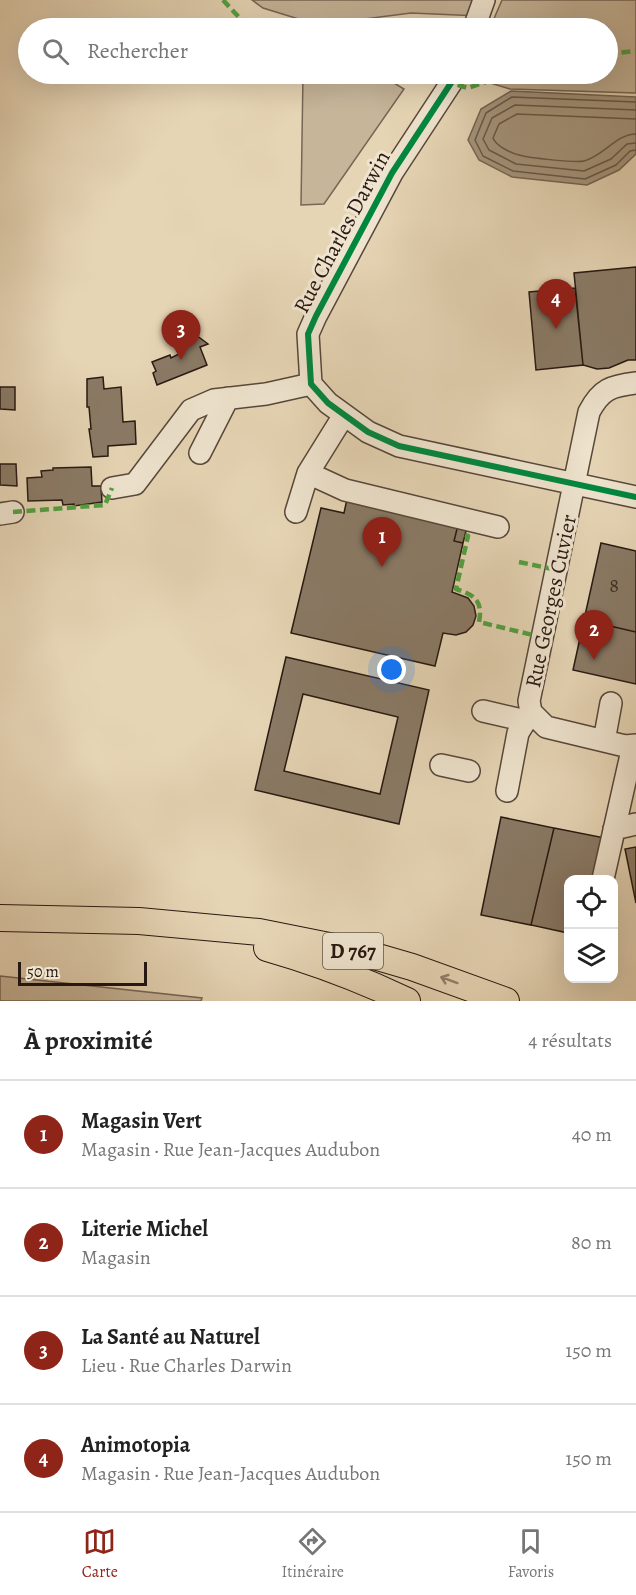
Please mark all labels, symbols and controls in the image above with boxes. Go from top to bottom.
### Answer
search box [18,18,618,84]
icon: search [39,35,72,68]
text: Rechercher [87,36,188,66]
street label: Rue Charles Darwin [287,146,397,318]
pin: 4 [536,280,576,329]
pin: 3 [162,310,201,360]
street label: Rue Georges Cuvier [518,512,584,690]
pin: 1 [362,518,401,567]
house number: 8 [609,572,619,599]
pin: 2 [574,610,614,660]
your location [377,655,406,684]
map controls [564,875,618,983]
button: locate [564,875,618,929]
button: layers [564,929,618,983]
road number: D 767 [323,933,383,969]
scale bar [18,959,147,986]
text: 50 m [27,961,59,983]
one-way arrow [440,973,458,984]
text: À proximité [24,1023,153,1058]
text: 4 résultats [528,1027,612,1054]
text: Magasin Vert [81,1106,202,1136]
text: 1 [40,1121,47,1148]
text: 40 m [572,1121,612,1148]
text: Magasin · Rue Jean-Jacques Audubon [81,1136,380,1163]
text: Literie Michel [81,1214,208,1244]
text: 2 [39,1229,48,1256]
text: 80 m [571,1229,612,1256]
text: Magasin [81,1244,151,1271]
text: La Santé au Naturel [81,1322,260,1352]
text: 3 [39,1337,48,1364]
text: 150 m [565,1337,612,1364]
text: Lieu · Rue Charles Darwin [81,1352,292,1379]
text: Animotopia [81,1430,190,1460]
text: 4 [39,1445,48,1472]
text: 150 m [565,1445,612,1472]
text: Magasin · Rue Jean-Jacques Audubon [81,1460,380,1487]
tab: Carte [82,1525,118,1583]
tab: Itinéraire [281,1525,344,1583]
tab: Favoris [508,1525,554,1583]

